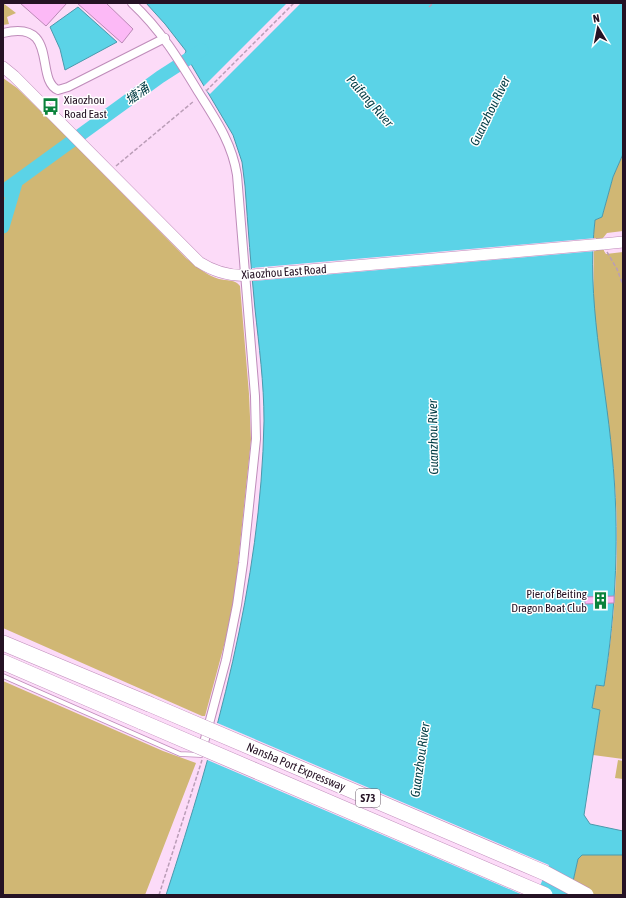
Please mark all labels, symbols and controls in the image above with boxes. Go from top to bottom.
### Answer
north arrow [578,8,618,48]
text: N [592,12,601,25]
water label: Paifang River [343,72,397,131]
water label: Guanzhou River [467,73,514,148]
water label: 塘涌 [122,79,154,108]
place label: Xiaozhou Road East [64,93,107,121]
bus stop icon: Xiaozhou Road East [41,97,61,117]
street label: Xiaozhou East Road [241,262,327,282]
water label: Guanzhou River [425,398,441,475]
place label: Pier of Beiting Dragon Boat Club [511,587,588,615]
building icon: Pier of Beiting Dragon Boat Club [590,591,610,611]
water label: Guanzhou River [407,721,433,798]
street label: Nansha Port Expressway [244,740,348,794]
road number: S73 [356,789,380,807]

